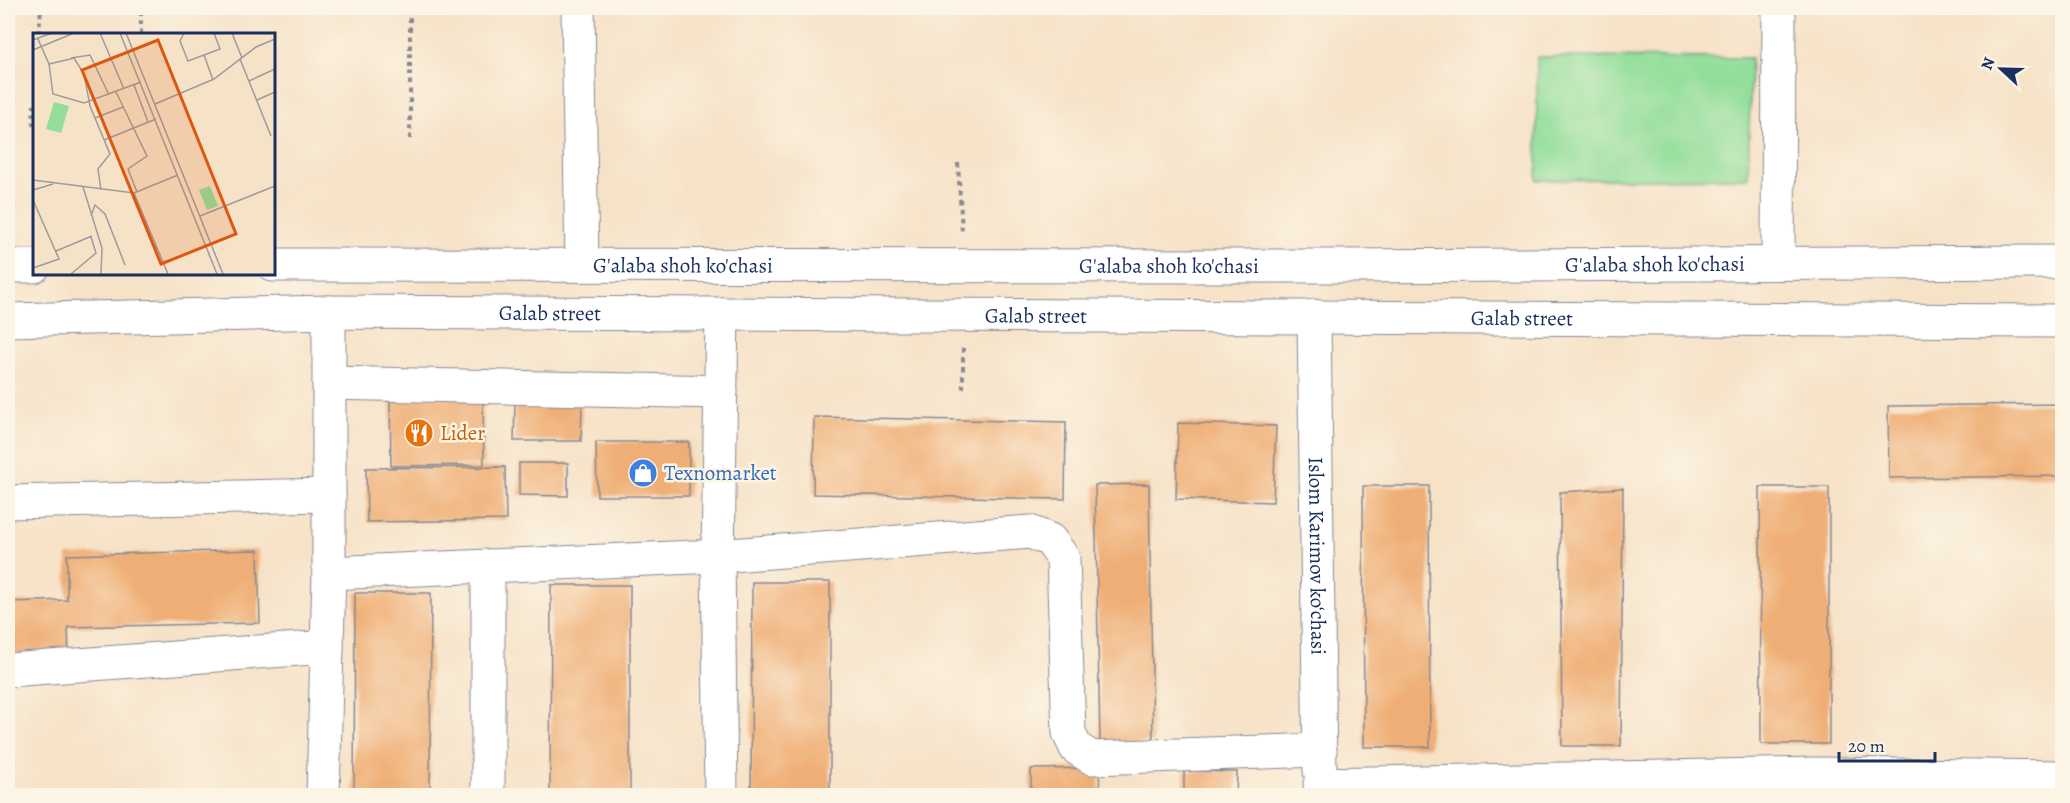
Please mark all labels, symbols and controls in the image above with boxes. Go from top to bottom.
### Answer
inset map [33,33,274,274]
north arrow [1971,39,2031,99]
text: N [1976,54,2001,73]
street label: G'alaba shoh ko'chasi [1565,250,1745,279]
street label: G'alaba shoh ko'chasi [593,251,773,279]
street label: G'alaba shoh ko'chasi [1079,252,1259,280]
street label: Galab street [499,299,601,327]
street label: Galab street [985,301,1087,330]
street label: Galab street [1471,304,1573,332]
restaurant icon: Lider [403,417,435,449]
place label: Lider [440,419,485,447]
shop icon: Texnomarket [627,457,659,489]
street label: Islom Karimov ko‘chasi [1302,457,1332,655]
place label: Texnomarket [664,459,777,487]
scale bar [1839,725,1935,763]
text: 20 m [1848,734,1885,758]

